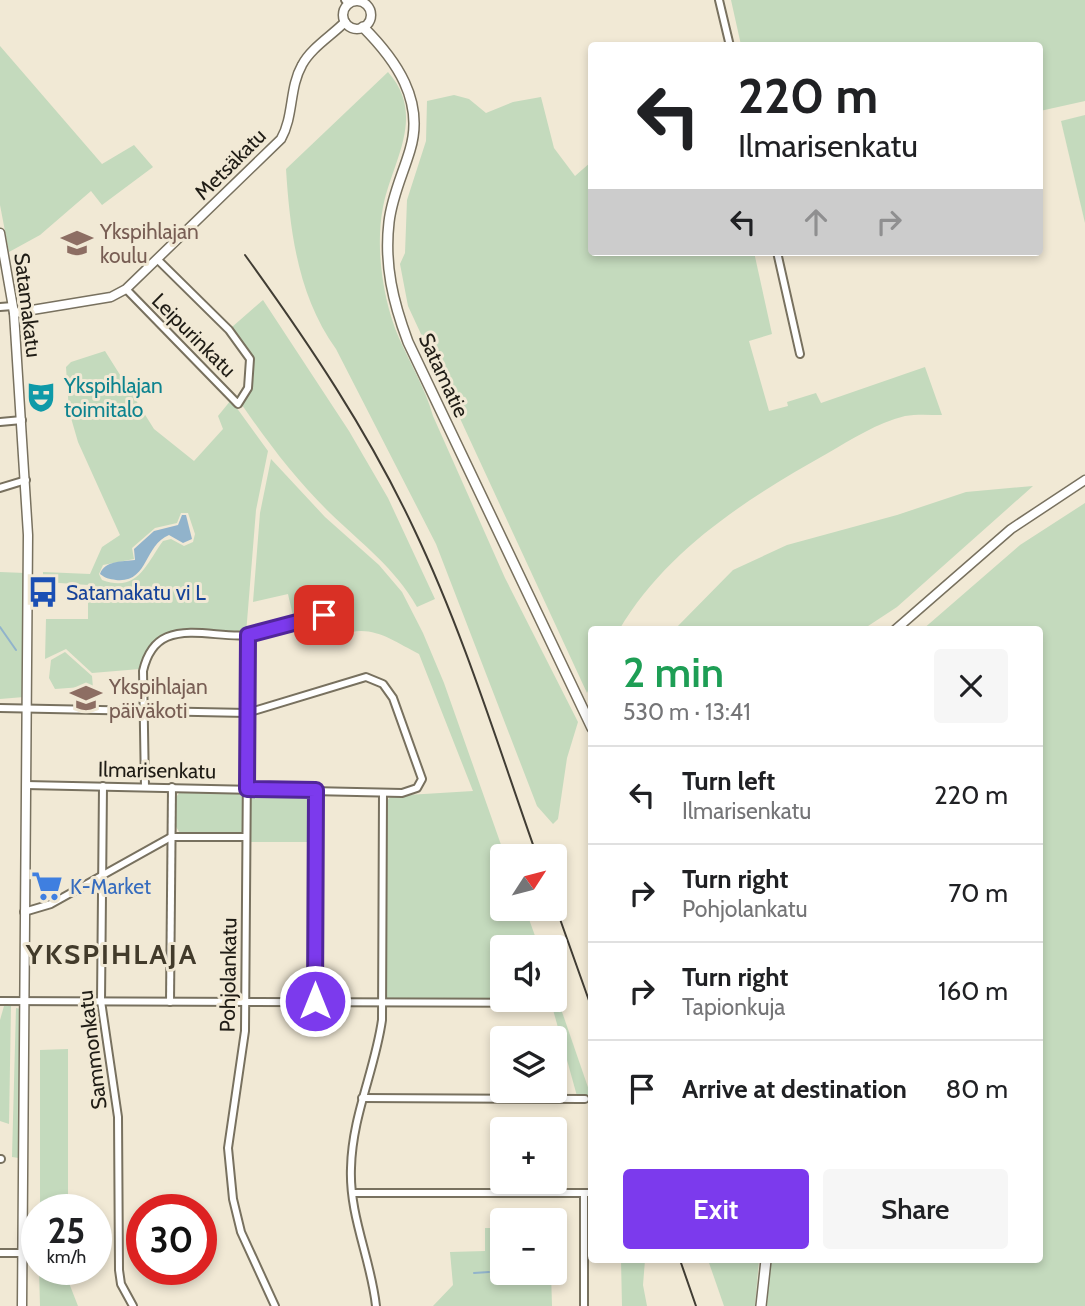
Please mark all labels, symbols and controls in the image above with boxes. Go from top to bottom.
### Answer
text: 220 m [738,66,878,125]
icon: left [623,70,714,161]
street label: Metsäkatu [189,123,271,205]
text: Ilmarisenkatu [738,126,918,165]
icon: left [724,203,762,241]
icon: ahead [797,203,835,241]
icon: right [870,203,908,241]
place label: Ykspihlajan koulu [99,219,199,268]
school or university icon: Ykspihlajan koulu [60,226,94,260]
street label: Satamakatu [9,251,47,359]
street label: Leipurinkatu [147,288,241,382]
street label: Satamatie [414,329,474,421]
place label: Ykspihlajan toimitalo [63,373,163,422]
theatre icon: Ykspihlajan toimitalo [24,380,58,414]
bus stop icon: Satamakatu vi L [26,575,60,609]
place label: Satamakatu vi L [66,580,206,605]
pin [294,585,354,645]
icon: arrive [305,596,343,634]
text: 2 min [623,646,724,698]
button: close [934,649,1008,723]
place label: Ykspihlajan päiväkoti [108,674,208,723]
school or university icon: Ykspihlajan päiväkoti [69,681,103,715]
text: 530 m · 13:41 [623,698,751,726]
street label: Ilmarisenkatu [98,756,216,784]
text: Turn left [682,765,775,797]
icon: left [623,776,661,814]
text: 220 m [934,779,1008,811]
text: Ilmarisenkatu [682,797,811,825]
north arrow [490,844,567,920]
map controls [490,844,567,1285]
text: Turn right [682,863,788,895]
supermarket icon: K-Market [30,869,64,903]
place label: K-Market [70,874,151,899]
icon: right [623,874,661,912]
text: 70 m [948,877,1008,909]
text: Pohjolankatu [682,895,808,923]
street label: Pohjolankatu [215,917,242,1033]
button: sound [490,935,567,1012]
district label: YKSPIHLAJA [25,937,198,971]
text: Turn right [682,961,788,993]
position arrow [278,964,352,1038]
icon: right [623,972,661,1010]
text: 160 m [938,975,1008,1007]
street label: Sammonkatu [72,989,112,1111]
text: Tapionkuja [682,993,785,1021]
button: layers [490,1026,567,1103]
icon: arrive [623,1070,661,1108]
text: Arrive at destination [682,1073,907,1105]
text: 80 m [945,1073,1008,1105]
button: + [490,1117,567,1194]
button: Exit [623,1169,809,1249]
button: Share [823,1169,1008,1249]
speed limit sign: 30 [126,1194,217,1285]
button: − [490,1208,567,1285]
text: 25 [48,1209,85,1252]
text: km/h [47,1246,86,1268]

